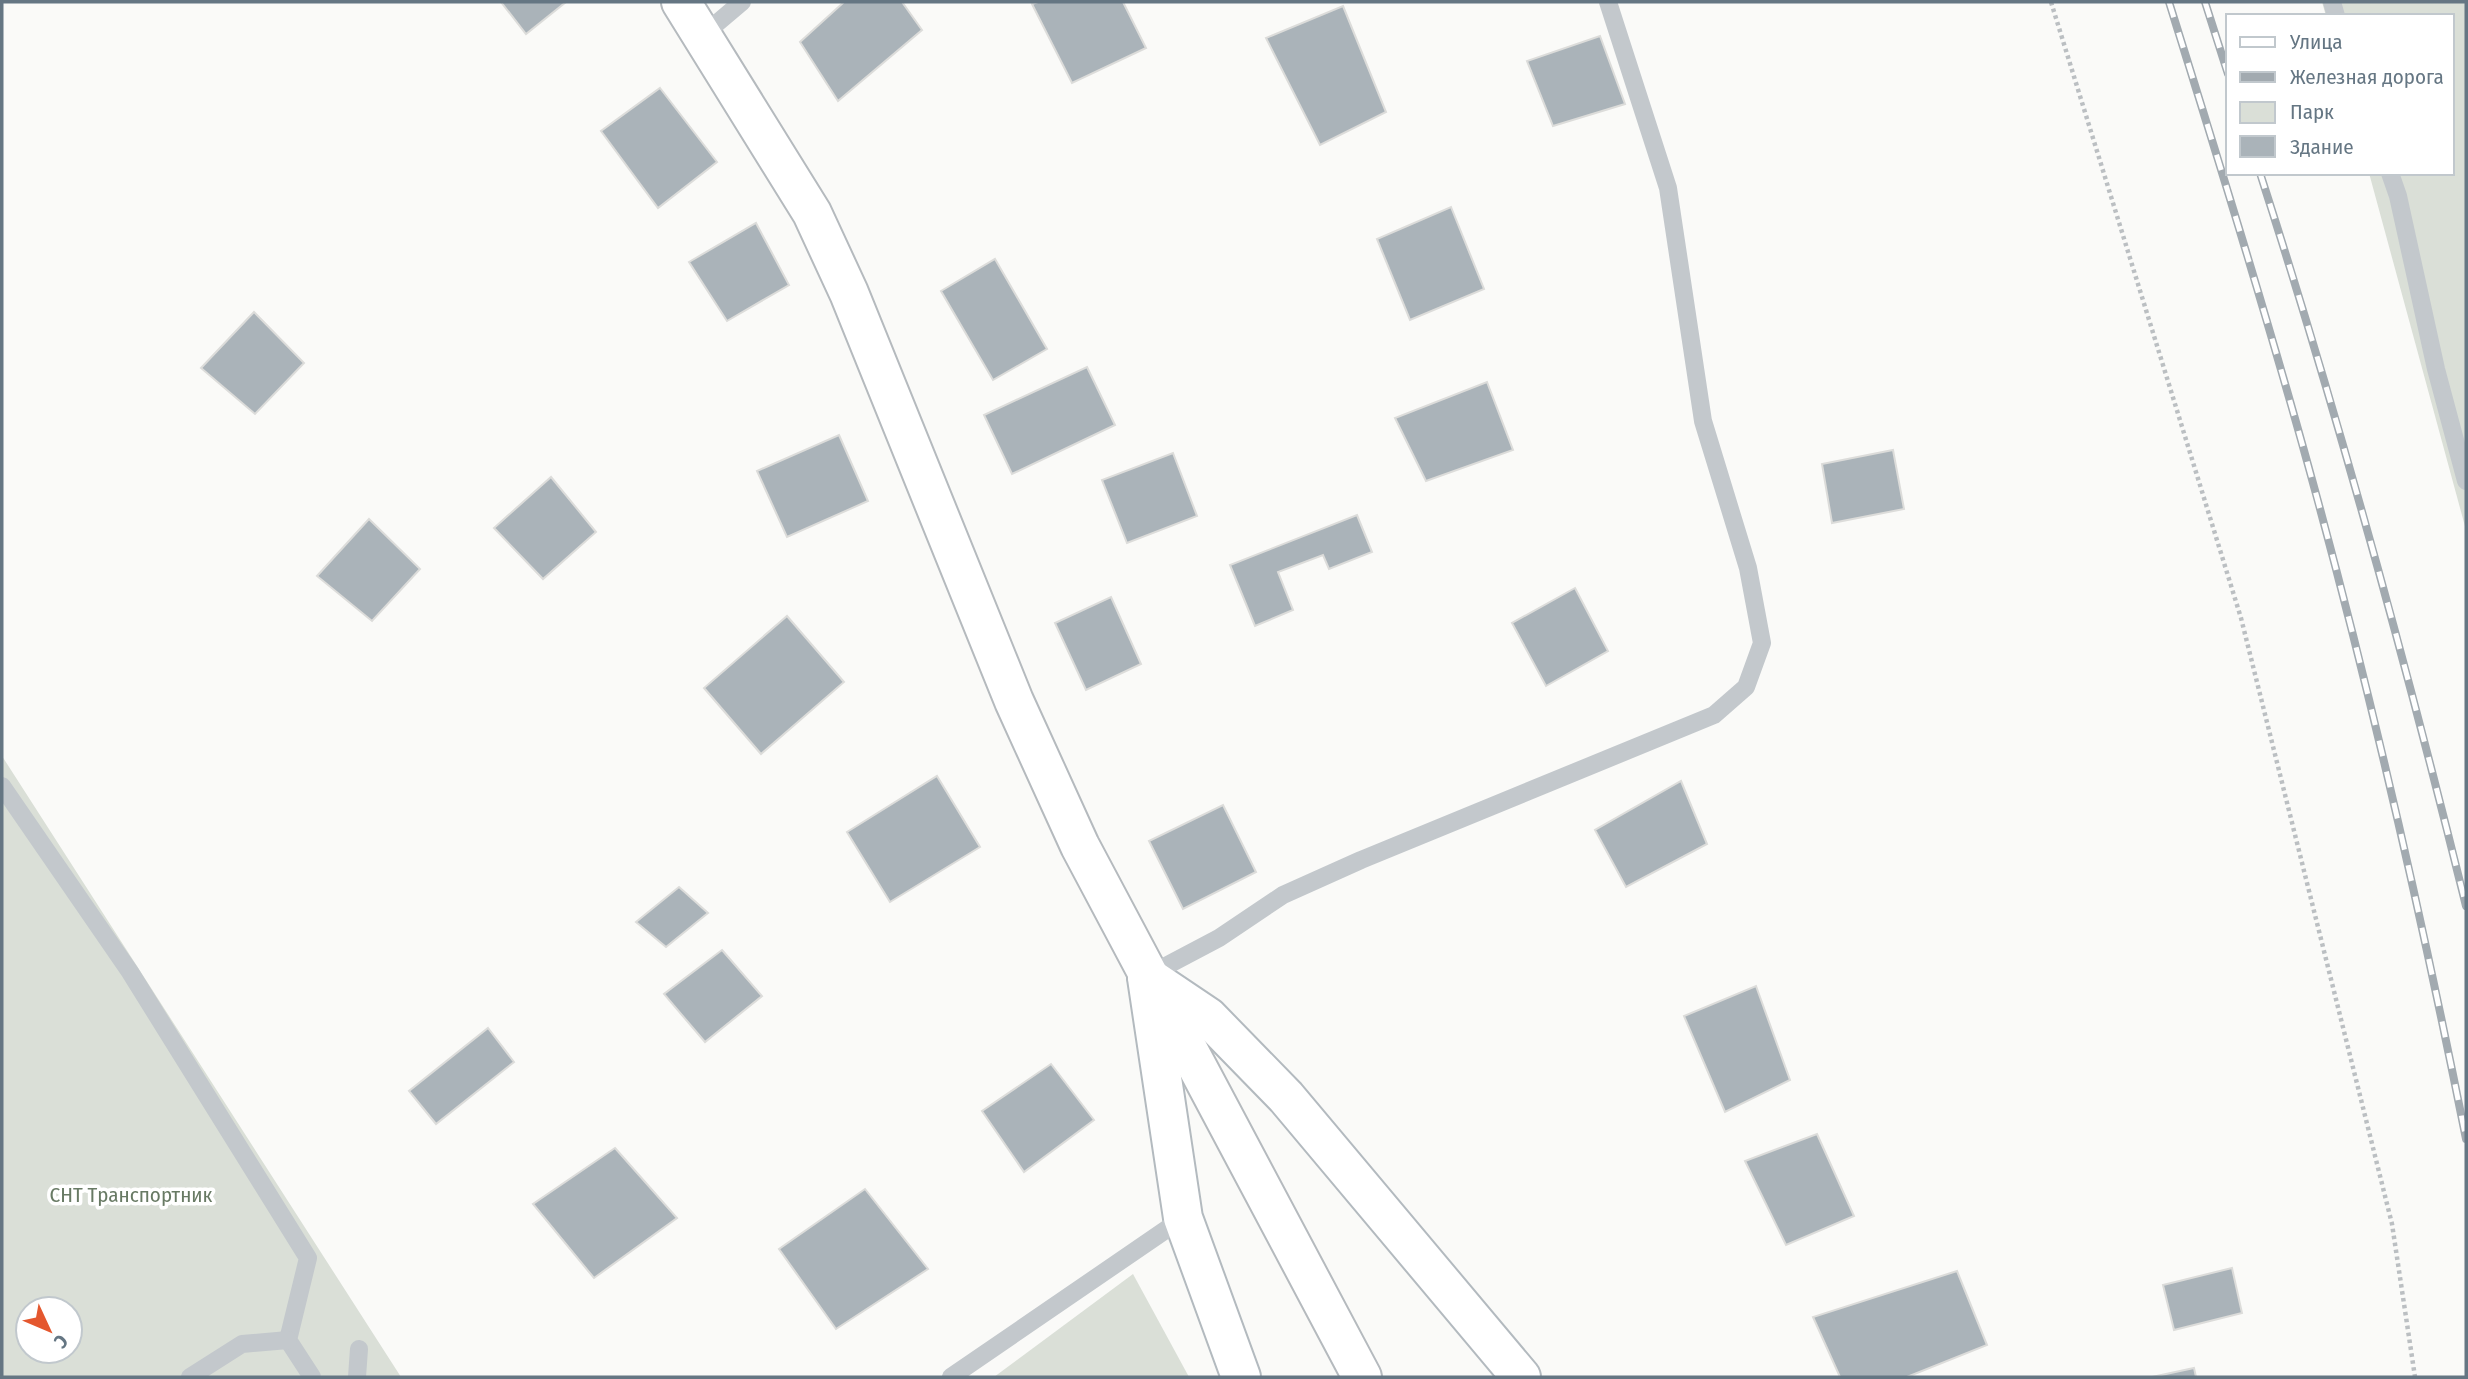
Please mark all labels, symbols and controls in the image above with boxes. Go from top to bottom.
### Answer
legend [2226,14,2454,175]
text: Улица [2289,29,2343,55]
text: Железная дорога [2290,64,2444,90]
text: Парк [2290,99,2334,125]
text: Здание [2290,134,2354,160]
park label: СНТ Транспортник [50,1182,213,1208]
north arrow [14,1295,84,1365]
text: С [49,1330,73,1353]

